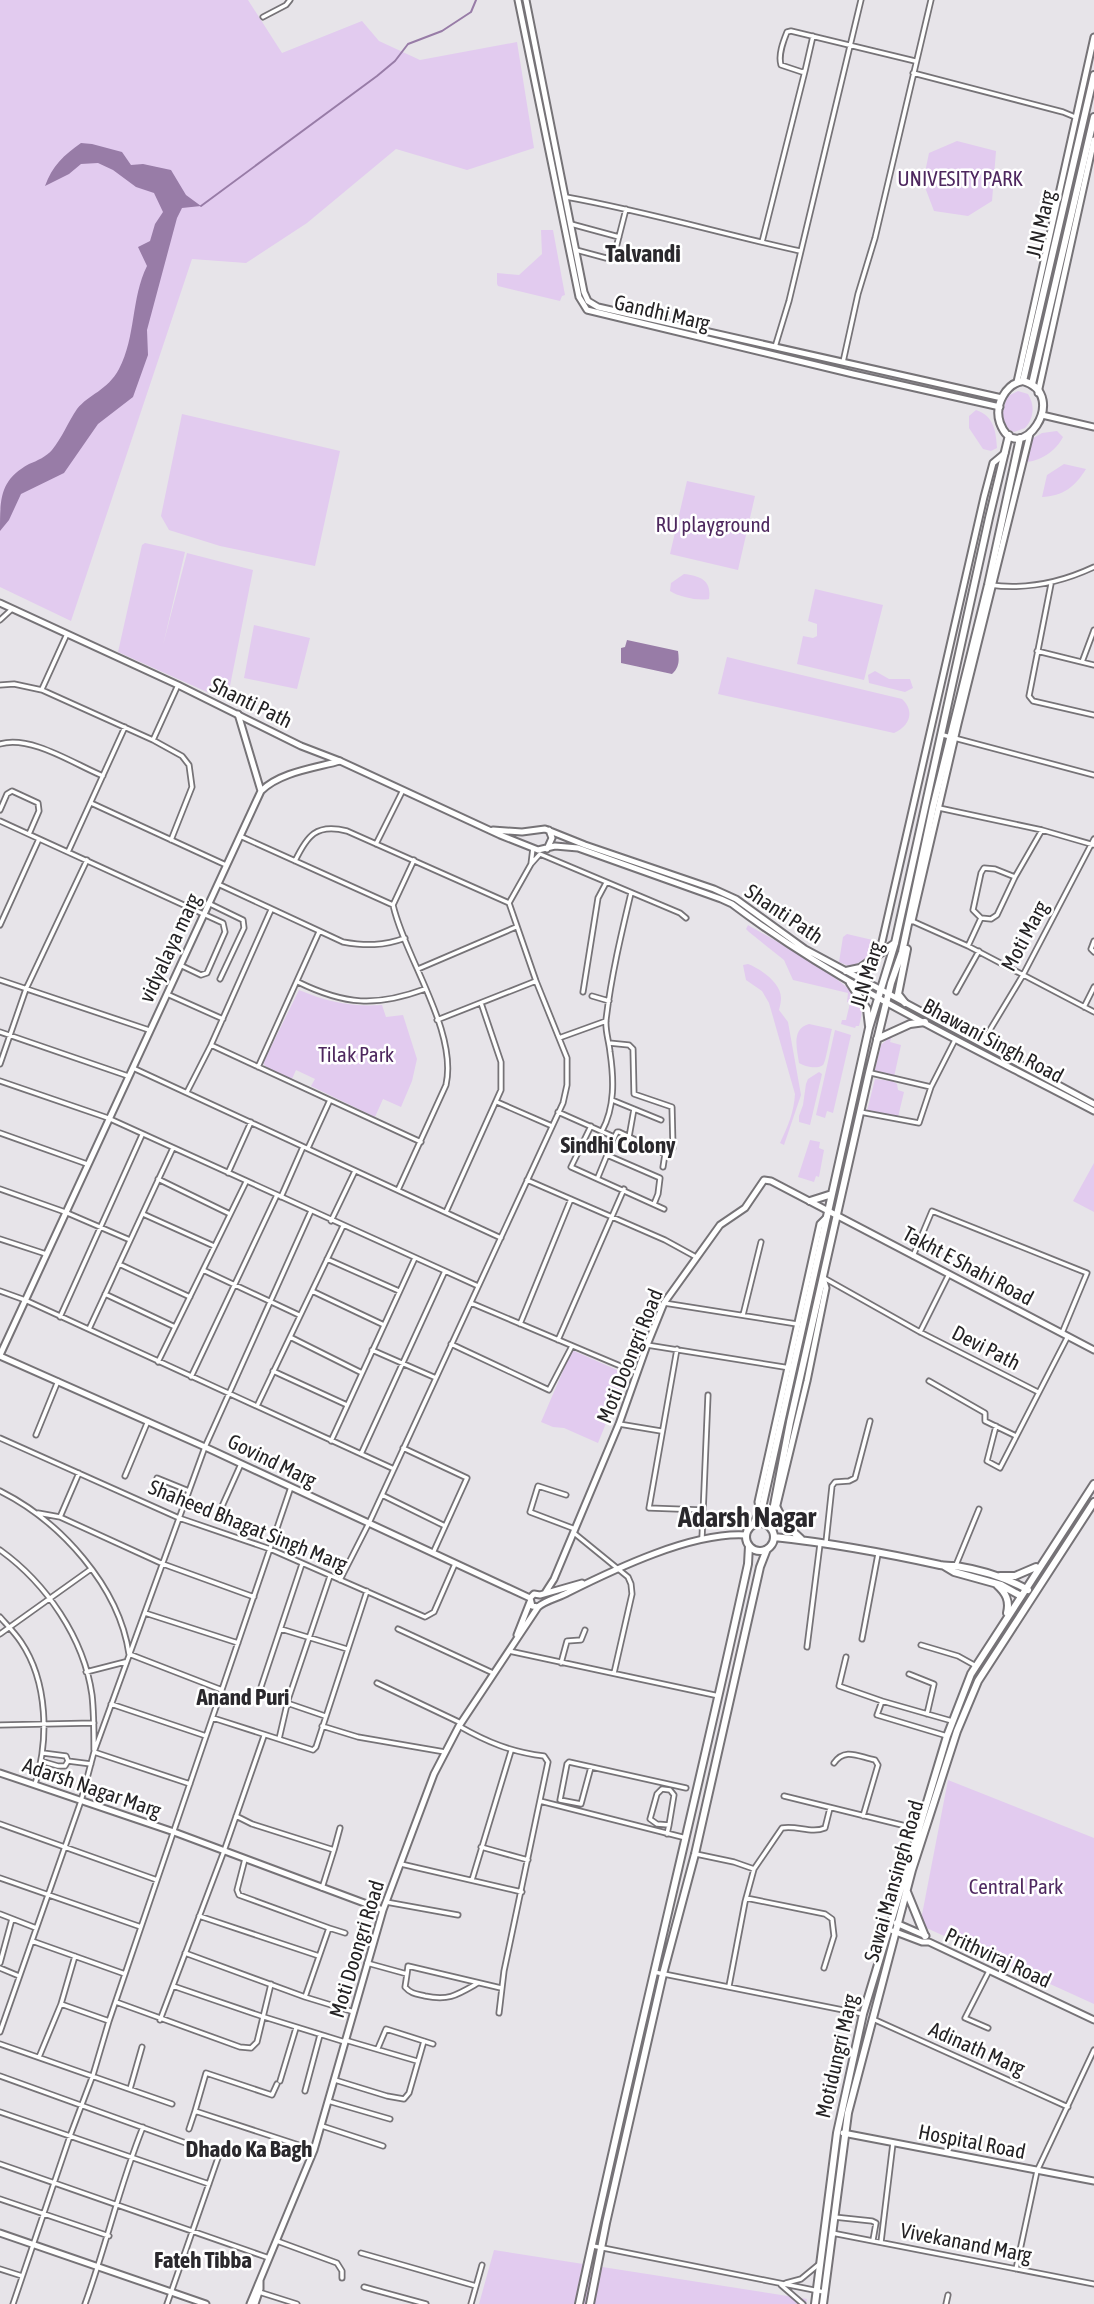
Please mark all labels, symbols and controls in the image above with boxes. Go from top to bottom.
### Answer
park label: UNIVESITY PARK [897,166,1023,190]
street label: JLN Marg [1021,188,1059,260]
district label: Talvandi [605,240,681,267]
street label: Gandhi Marg [612,289,712,335]
park label: RU playground [655,512,771,536]
street label: Shanti Path [206,672,297,732]
street label: Shanti Path [741,878,828,948]
street label: vidyalaya marg [133,889,205,1006]
street label: Moti Marg [996,896,1053,975]
street label: JLN Marg [845,938,888,1011]
street label: Bhawani Singh Road [919,993,1068,1087]
park label: Tilak Park [318,1042,394,1066]
district label: Sindhi Colony [560,1132,676,1158]
street label: Takht E Shahi Road [899,1221,1038,1310]
street label: Moti Doongri Road [591,1285,667,1426]
street label: Devi Path [948,1320,1025,1374]
street label: Govind Marg [224,1428,321,1492]
street label: Shaheed Bhagat Singh Marg [145,1474,351,1576]
district label: Adarsh Nagar [677,1501,817,1533]
district label: Anand Puri [196,1684,289,1710]
street label: Adarsh Nagar Marg [20,1752,165,1822]
street label: Sawai Mansingh Road [858,1797,928,1964]
park label: Central Park [969,1874,1063,1898]
street label: Moti Doongri Road [324,1877,388,2020]
street label: Prithviraj Road [942,1922,1055,1992]
street label: Motidungri Marg [810,1991,862,2120]
street label: Adinath Marg [926,2016,1029,2080]
street label: Hospital Road [917,2119,1028,2163]
district label: Dhado Ka Bagh [186,2136,312,2162]
street label: Vivekanand Marg [898,2218,1034,2267]
district label: Fateh Tibba [154,2247,252,2273]

